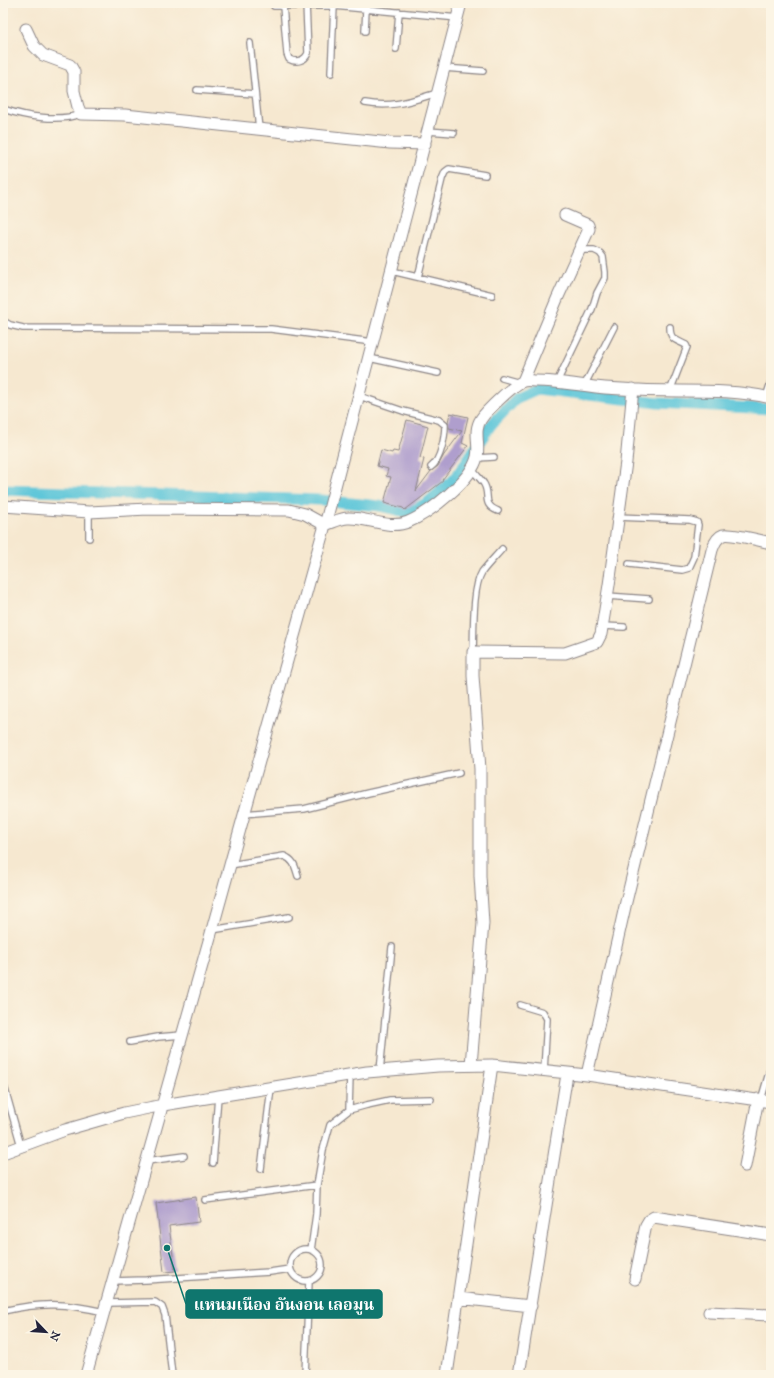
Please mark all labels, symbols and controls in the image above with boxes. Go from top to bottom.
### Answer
callout: แหนมเนือง อันงอน เลอมูน [186,1290,382,1318]
text: แหนมเนือง อันงอน เลอมูน [194,1295,375,1315]
north arrow [26,1312,66,1352]
text: N [46,1329,62,1344]

